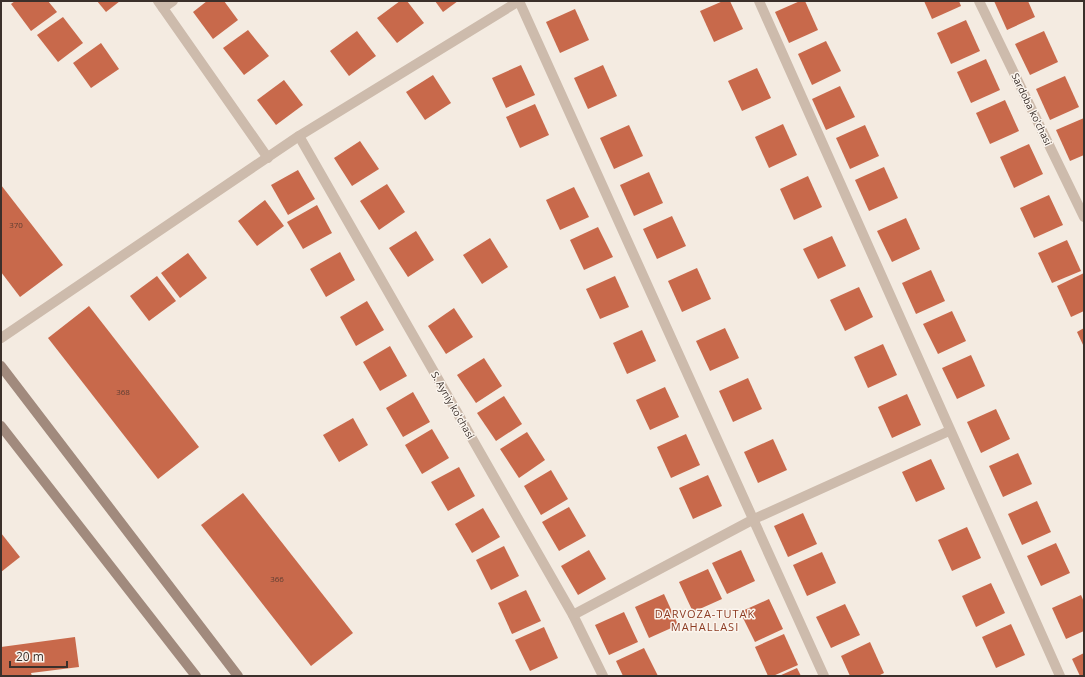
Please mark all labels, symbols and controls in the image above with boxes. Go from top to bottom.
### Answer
street label: Sardoba ko'chasi [1008,71,1056,147]
house number: 370 [9,219,23,230]
street label: S. Ayniy ko'chasi [428,369,478,441]
house number: 368 [116,386,130,397]
house number: 366 [270,573,284,584]
district label: DARVOZA-TUTAK MAHALLASI [655,606,755,634]
scale bar [10,643,67,669]
text: 20 m [16,648,44,665]

